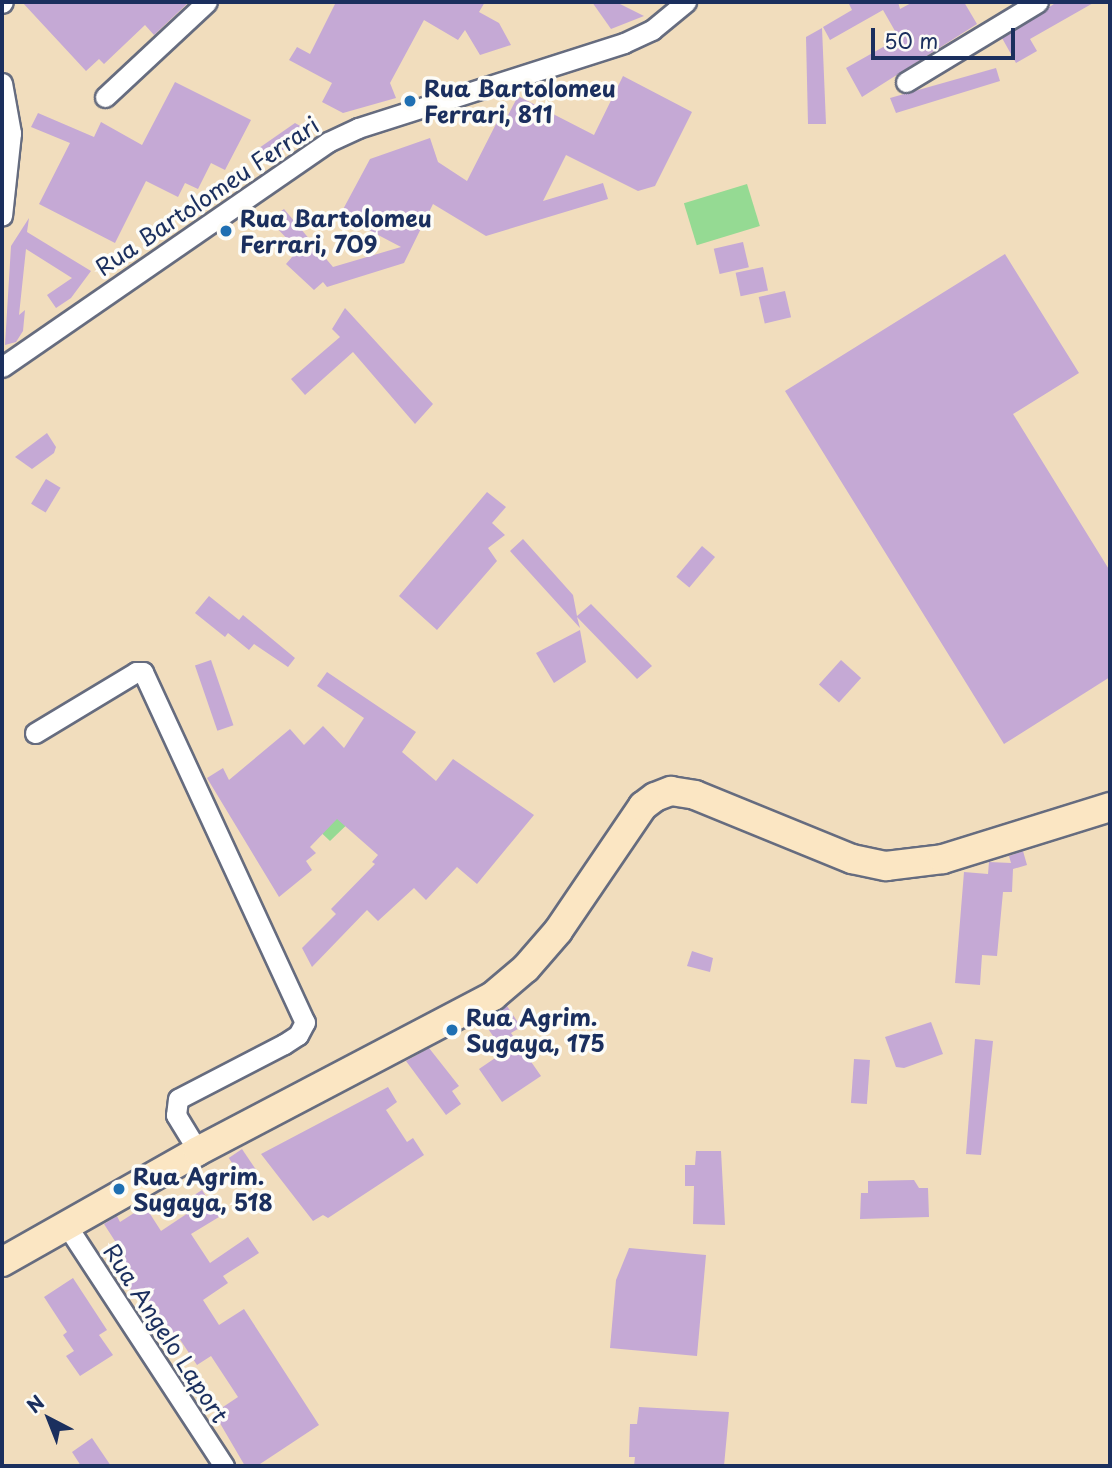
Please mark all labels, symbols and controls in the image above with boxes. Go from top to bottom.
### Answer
scale bar [874,14,1018,58]
text: 50 m [884,24,938,56]
place label: Rua Bartolomeu Ferrari, 811 [424,74,617,128]
marker: Rua Bartolomeu Ferrari, 811 [402,93,418,109]
street label: Rua Bartolomeu Ferrari [89,110,325,282]
place label: Rua Bartolomeu Ferrari, 709 [240,204,433,258]
marker: Rua Bartolomeu Ferrari, 709 [218,223,234,239]
place label: Rua Agrim. Sugaya, 175 [466,1003,605,1057]
marker: Rua Agrim. Sugaya, 175 [444,1022,460,1038]
place label: Rua Agrim. Sugaya, 518 [133,1162,273,1216]
marker: Rua Agrim. Sugaya, 518 [111,1181,127,1197]
street label: Rua Angelo Laport [97,1238,235,1428]
north arrow [14,1384,84,1454]
text: N [20,1388,50,1419]

